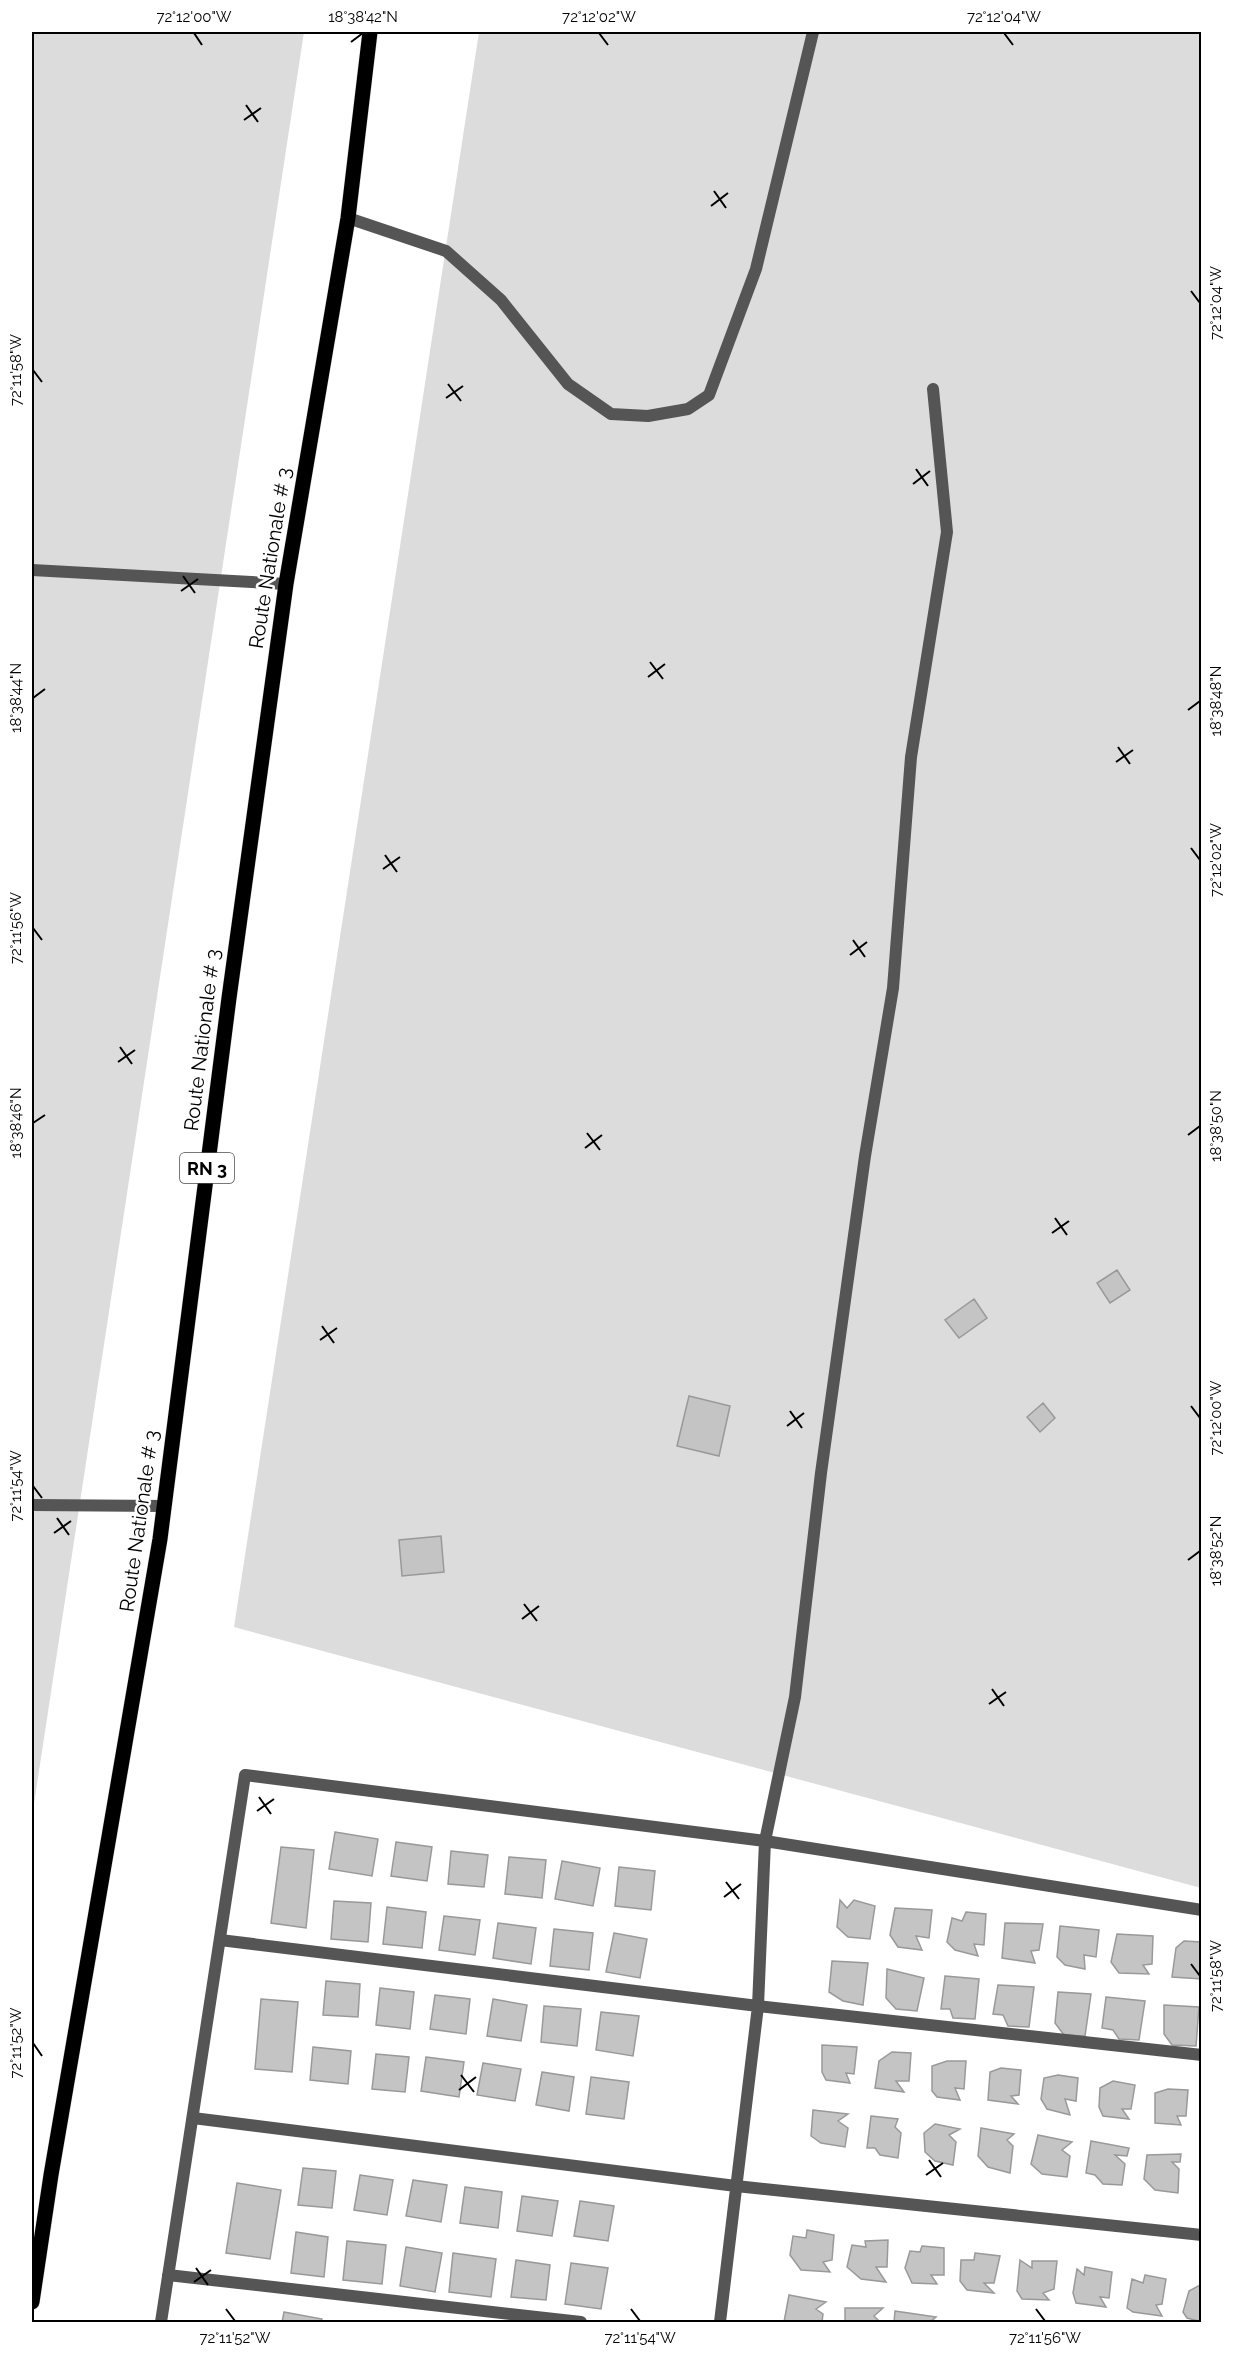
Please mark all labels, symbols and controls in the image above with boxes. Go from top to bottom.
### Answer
text: 72°12'00"W [156,8,232,26]
text: 18°38'42"N [328,8,398,26]
text: 72°12'02"W [562,8,636,26]
text: 72°12'04"W [967,8,1041,26]
text: 72°12'04"W [1207,266,1225,340]
text: 72°11'58"W [7,334,25,406]
street label: Route Nationale # 3 [244,466,296,650]
text: 18°38'44"N [7,663,25,733]
text: 18°38'48"N [1207,666,1225,736]
text: 72°12'02"W [1207,823,1225,897]
text: 72°11'56"W [7,892,25,964]
street label: Route Nationale # 3 [179,948,225,1132]
text: 18°38'46"N [7,1088,25,1158]
text: 18°38'50"N [1207,1090,1225,1162]
road number: RN 3 [180,1153,234,1183]
text: 72°12'00"W [1207,1380,1225,1456]
street label: Route Nationale # 3 [114,1429,164,1613]
text: 72°11'54"W [7,1450,25,1522]
text: 18°38'52"N [1207,1516,1225,1586]
text: 72°11'58"W [1207,1940,1225,2012]
text: 72°11'52"W [7,2007,25,2078]
text: 72°11'52"W [200,2329,271,2347]
text: 72°11'54"W [604,2329,676,2347]
text: 72°11'56"W [1009,2329,1081,2347]

